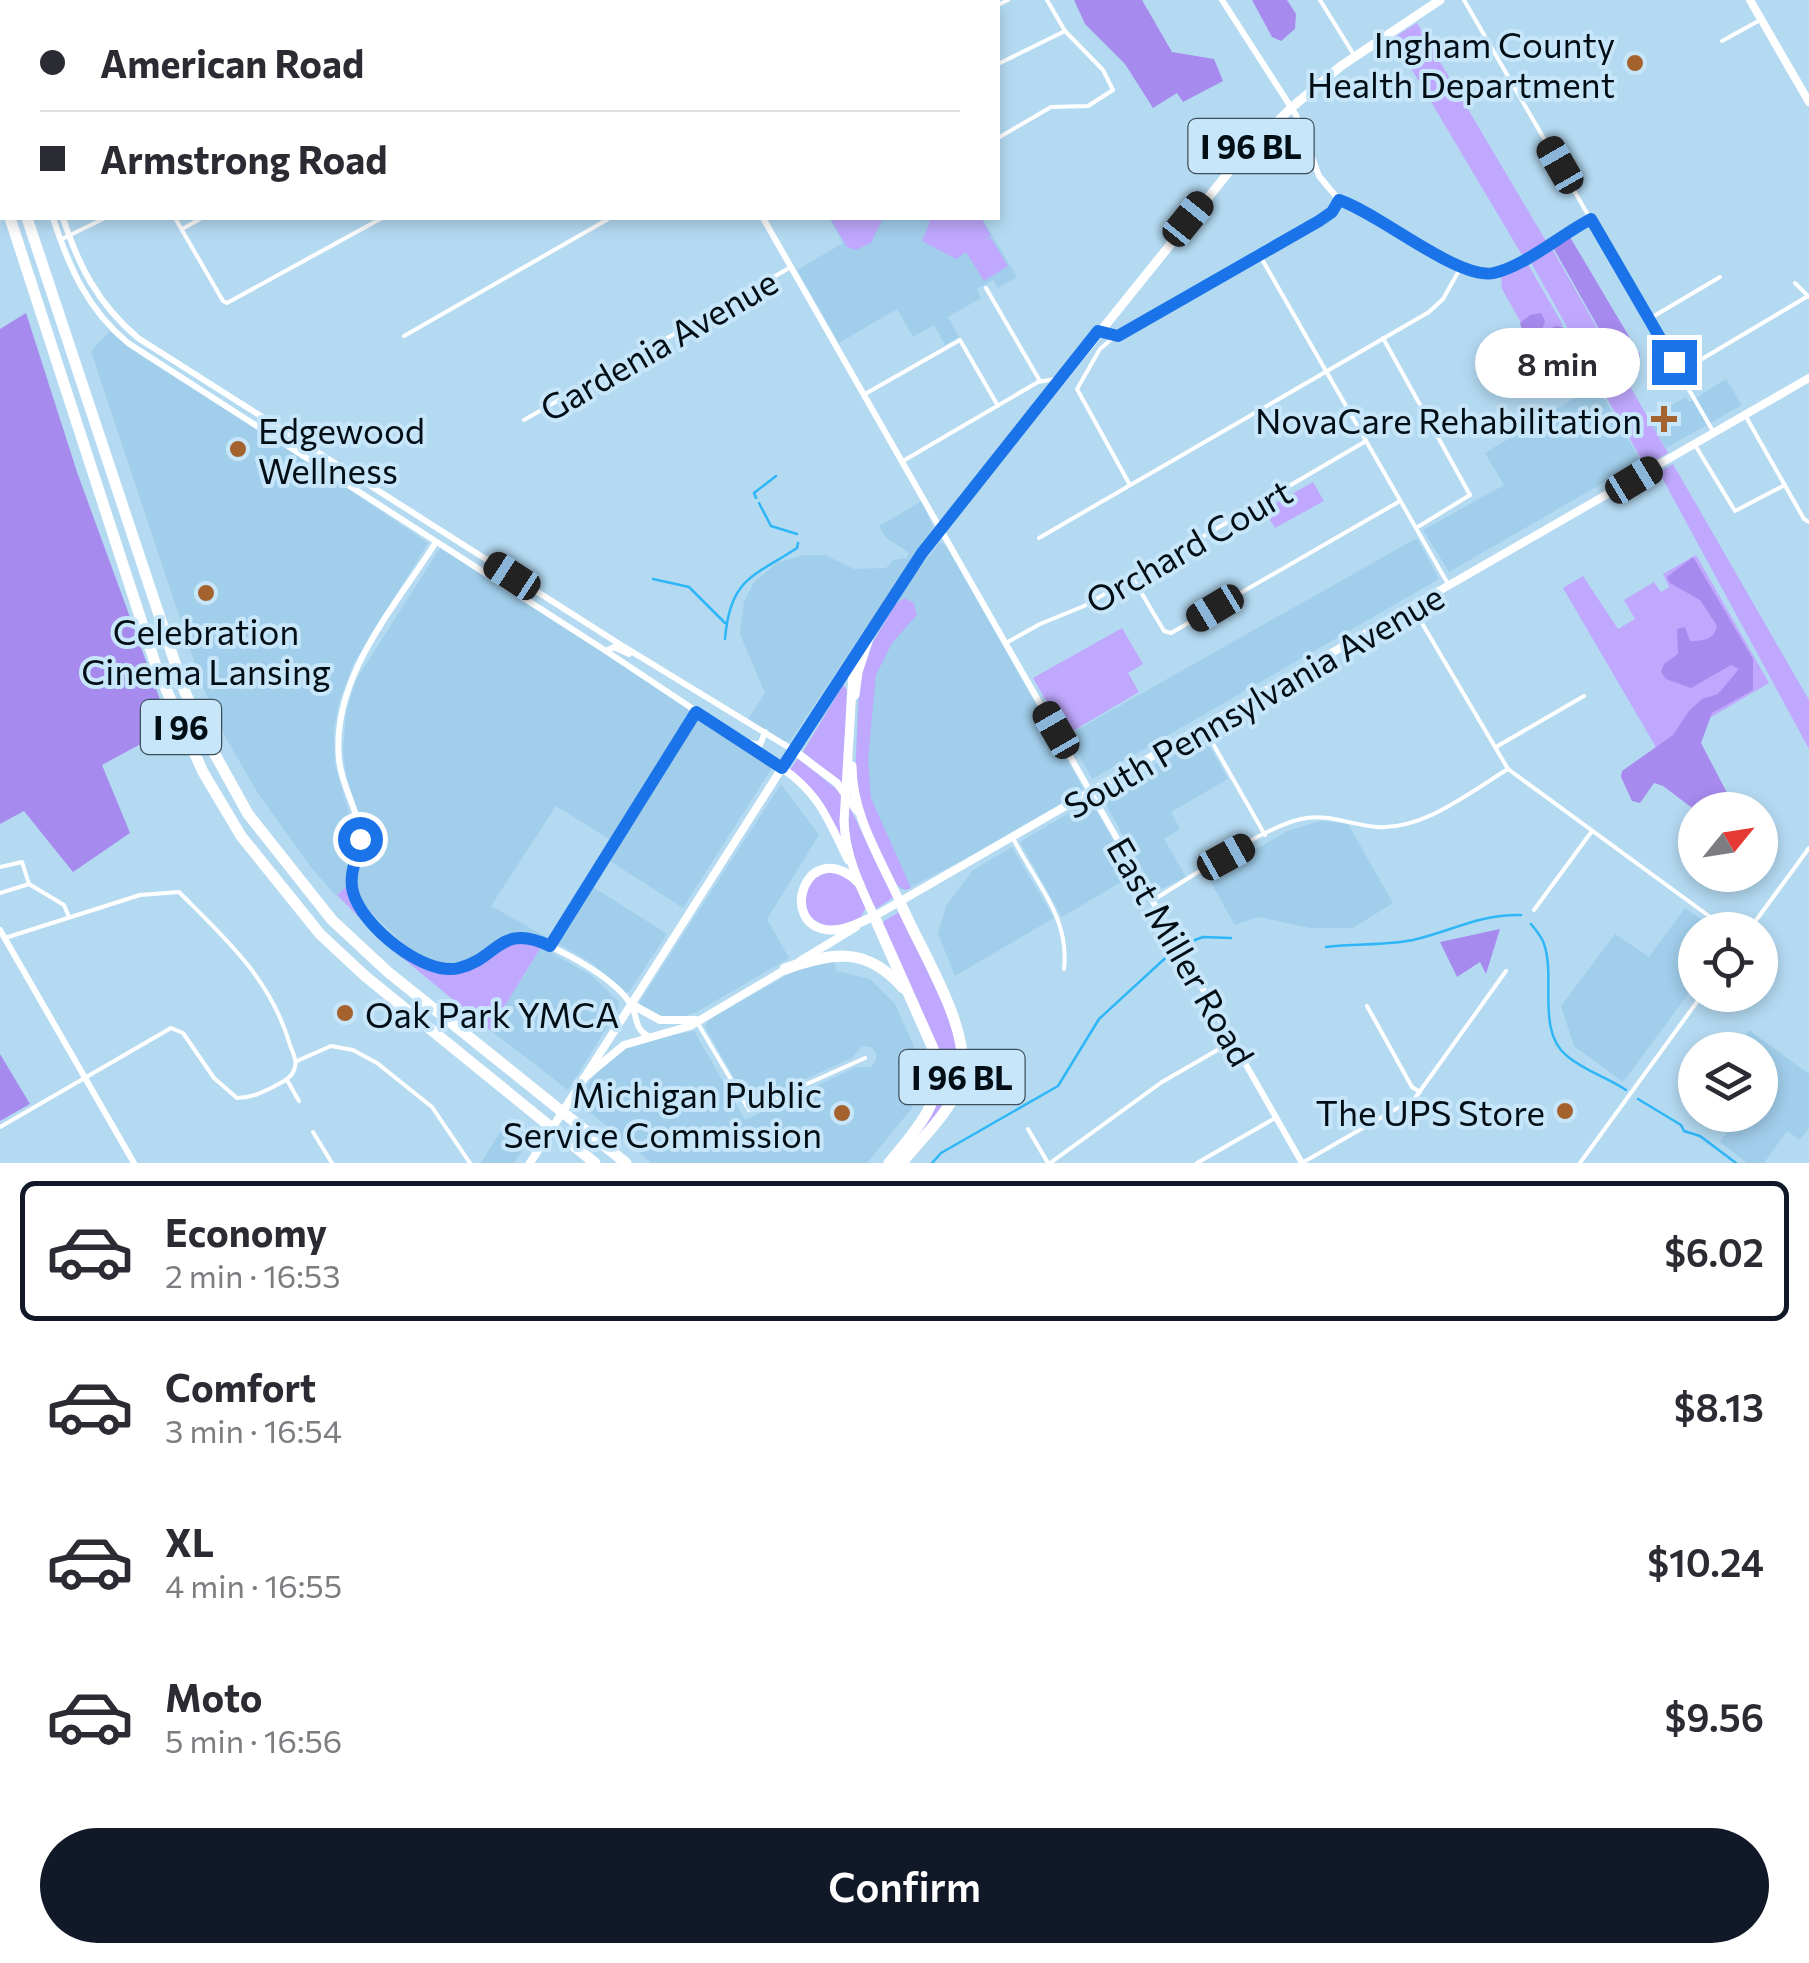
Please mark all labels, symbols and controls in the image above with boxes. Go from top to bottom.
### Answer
place label: Ingham County Health Department [1307,22,1615,105]
text: American Road [100,39,364,86]
marker: Ingham County Health Department [1624,52,1646,74]
road number: I 96 BL [1188,119,1314,173]
car [1532,132,1588,198]
text: Armstrong Road [100,135,388,182]
car [1157,186,1219,252]
street label: Gardenia Avenue [532,259,784,429]
callout: 8 min [1474,327,1639,397]
route end [1652,340,1697,385]
text: 8 min [1517,343,1598,383]
place label: NovaCare Rehabilitation [1255,398,1642,441]
marker: NovaCare Rehabilitation [1651,406,1677,432]
place label: Edgewood Wellness [258,408,425,491]
marker: Edgewood Wellness [227,438,249,460]
car [1601,452,1667,508]
street label: Orchard Court [1077,469,1299,621]
car [479,547,545,605]
street label: South Pennsylvania Avenue [1056,574,1450,826]
car [1182,580,1248,636]
marker: Celebration Cinema Lansing [195,582,217,604]
place label: Celebration Cinema Lansing [81,609,331,692]
car [1028,697,1084,763]
road number: I 96 [141,700,221,754]
north arrow [1678,792,1778,892]
map controls [1678,792,1778,1132]
route start [338,817,383,862]
street label: East Miller Road [1099,829,1265,1073]
car [1192,829,1260,885]
button: locate [1678,912,1778,1012]
place label: Oak Park YMCA [365,992,619,1035]
marker: Oak Park YMCA [334,1002,356,1024]
button: layers [1678,1032,1778,1132]
road number: I 96 BL [900,1050,1024,1104]
place label: Michigan Public Service Commission [503,1072,822,1155]
place label: The UPS Store [1316,1090,1545,1133]
marker: The UPS Store [1554,1100,1576,1122]
marker: Michigan Public Service Commission [831,1102,853,1124]
icon: car [45,1206,135,1296]
text: Economy [165,1208,327,1255]
text: $6.02 [1664,1228,1764,1275]
text: 2 min · 16:53 [165,1255,340,1295]
icon: car [45,1361,135,1451]
text: Comfort [165,1363,316,1410]
text: $8.13 [1674,1383,1764,1430]
text: 3 min · 16:54 [165,1410,342,1450]
icon: car [45,1516,135,1606]
text: XL [165,1518,214,1565]
text: $10.24 [1647,1538,1764,1585]
text: 4 min · 16:55 [165,1565,342,1605]
icon: car [45,1671,135,1761]
text: Moto [165,1673,263,1720]
text: $9.56 [1665,1693,1764,1740]
text: 5 min · 16:56 [165,1720,342,1760]
button: Confirm [40,1828,1769,1943]

